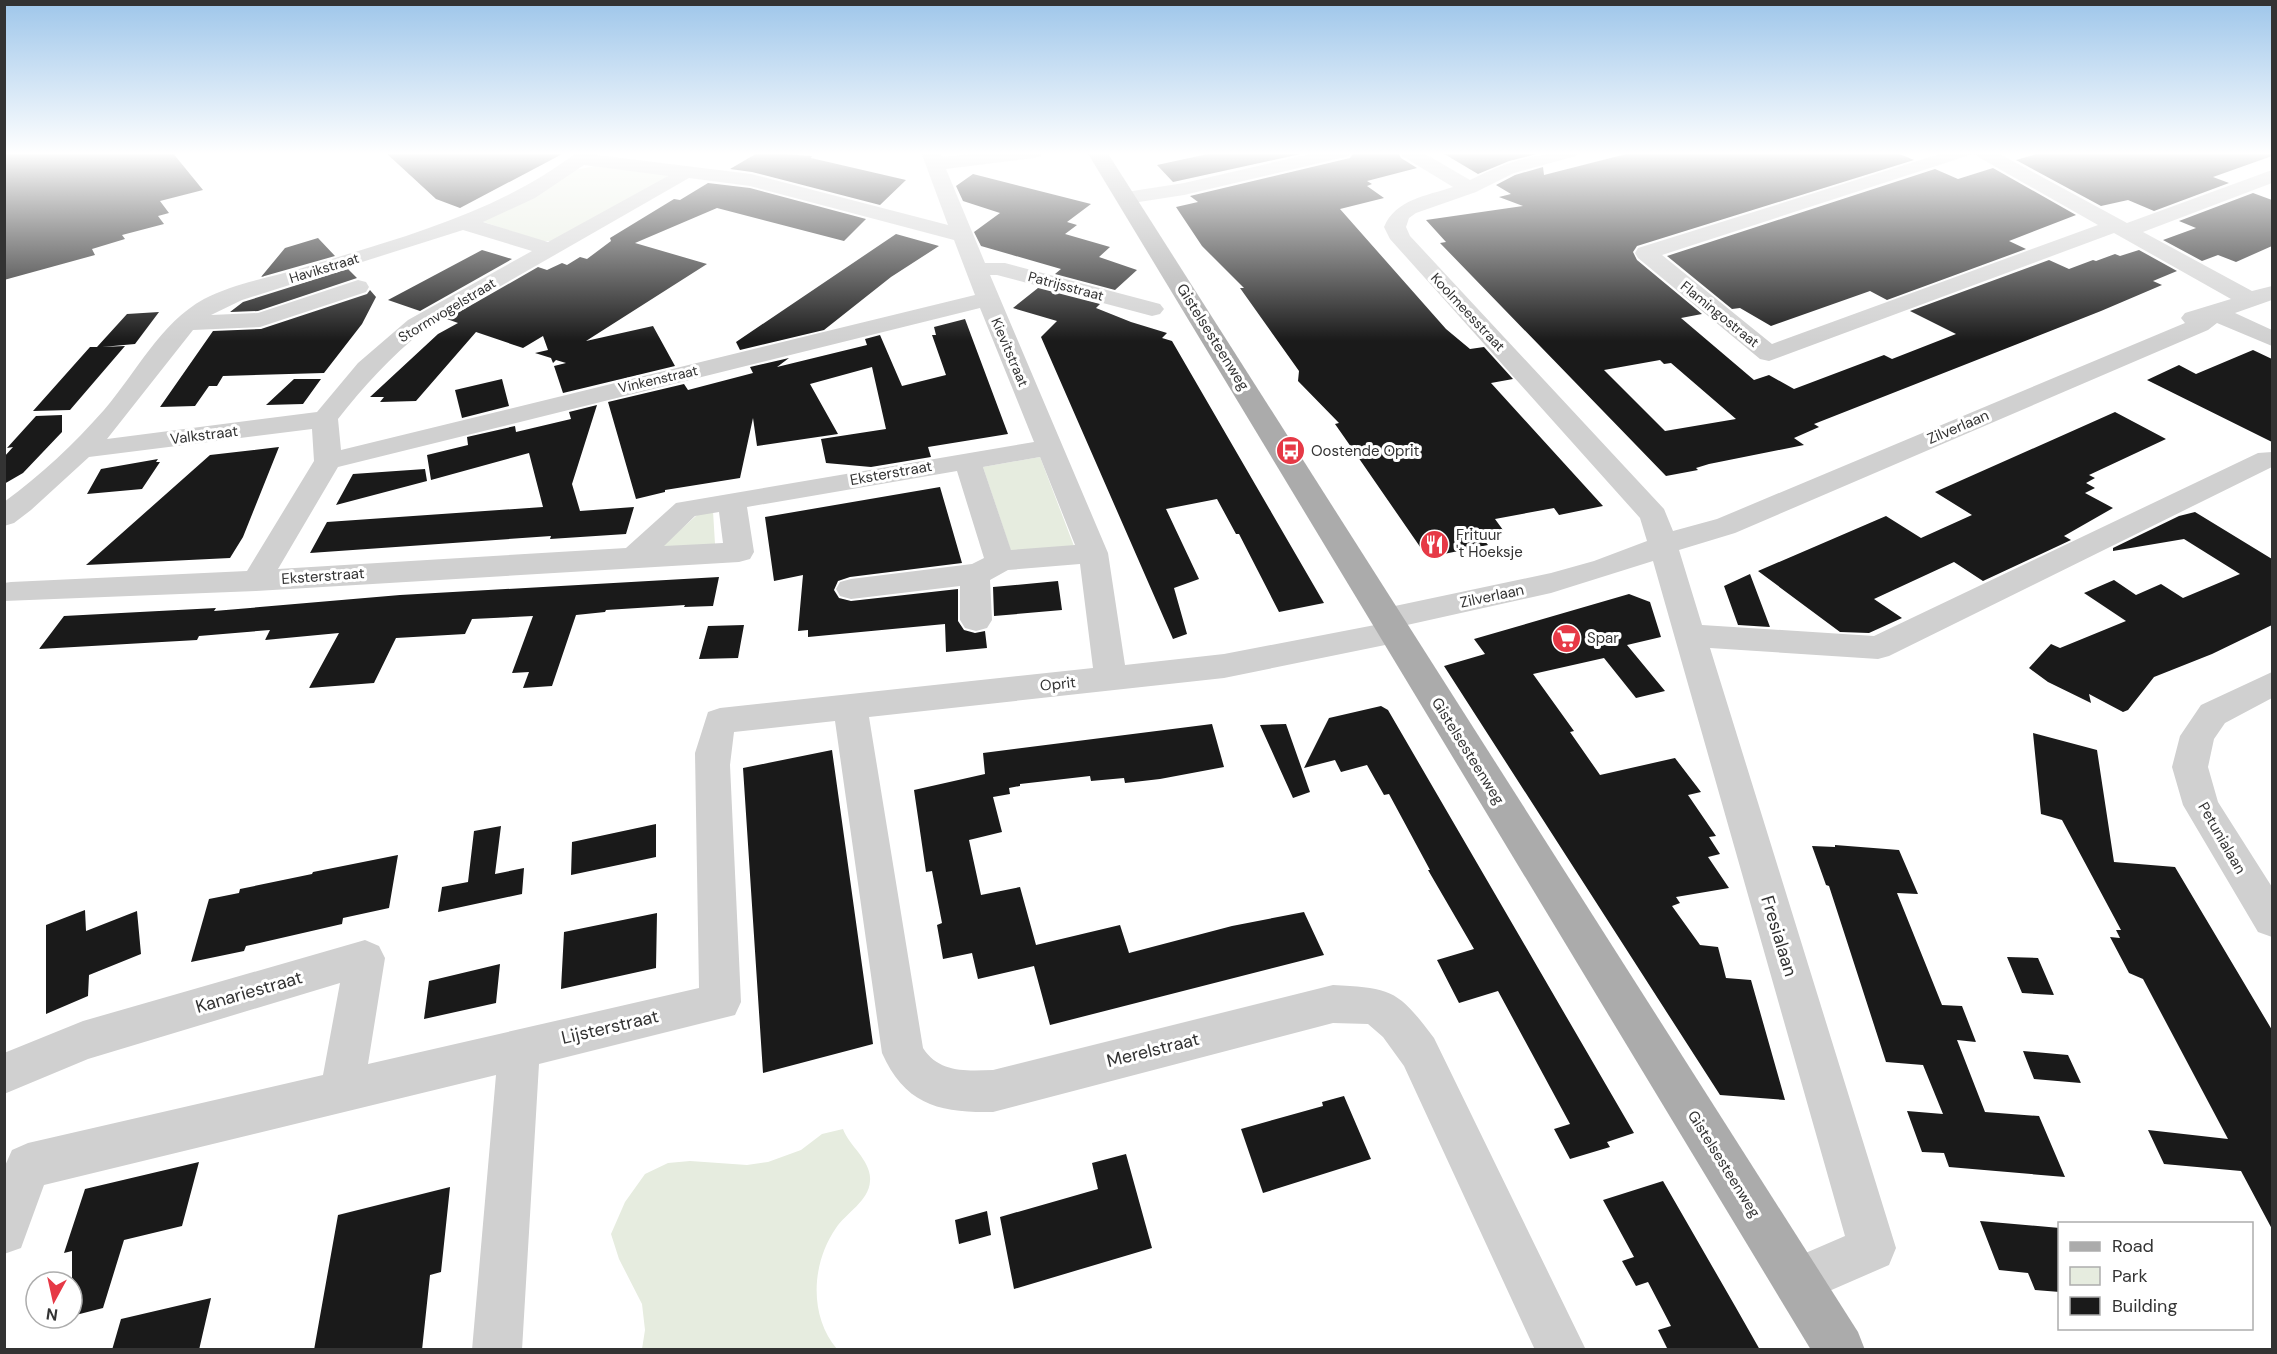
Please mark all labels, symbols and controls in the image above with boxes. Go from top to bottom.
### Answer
street label: Havikstraat [287,249,361,287]
street label: Patrijsstraat [1026,267,1106,305]
street label: Koolmeesstraat [1427,269,1509,355]
street label: Stormvogelstraat [395,274,499,346]
street label: Flamingostraat [1677,277,1763,351]
street label: Gistelsesteenweg [1172,280,1254,394]
street label: Kievitstraat [987,315,1033,389]
street label: Vinkenstraat [616,361,700,397]
street label: Zilverlaan [1924,405,1992,449]
street label: Valkstraat [169,421,239,449]
bus stop icon: Oostende Oprit [1274,435,1306,467]
place label: Oostende Oprit [1311,441,1420,461]
street label: Eksterstraat [848,456,934,490]
place label: Frituur 't Hoeksje [1456,525,1523,562]
restaurant icon: Frituur 't Hoeksje [1419,528,1451,560]
street label: Eksterstraat [281,563,365,589]
street label: Zilverlaan [1458,579,1526,613]
supermarket icon: Spar [1550,622,1582,654]
place label: Spar [1587,628,1619,648]
street label: Oprit [1039,672,1077,696]
street label: Gistelsesteenweg [1427,694,1509,808]
street label: Petunialaan [2193,799,2251,877]
street label: Fresialaan [1755,893,1803,979]
street label: Kanariestraat [193,965,305,1019]
street label: Lijsterstraat [559,1004,661,1050]
street label: Merelstraat [1104,1027,1202,1073]
street label: Gistelsesteenweg [1683,1107,1765,1221]
legend [2058,1222,2253,1330]
text: Road [2112,1234,2154,1258]
text: Park [2112,1264,2148,1288]
north arrow [24,1270,84,1330]
text: Building [2112,1294,2177,1318]
text: N [45,1303,59,1326]

